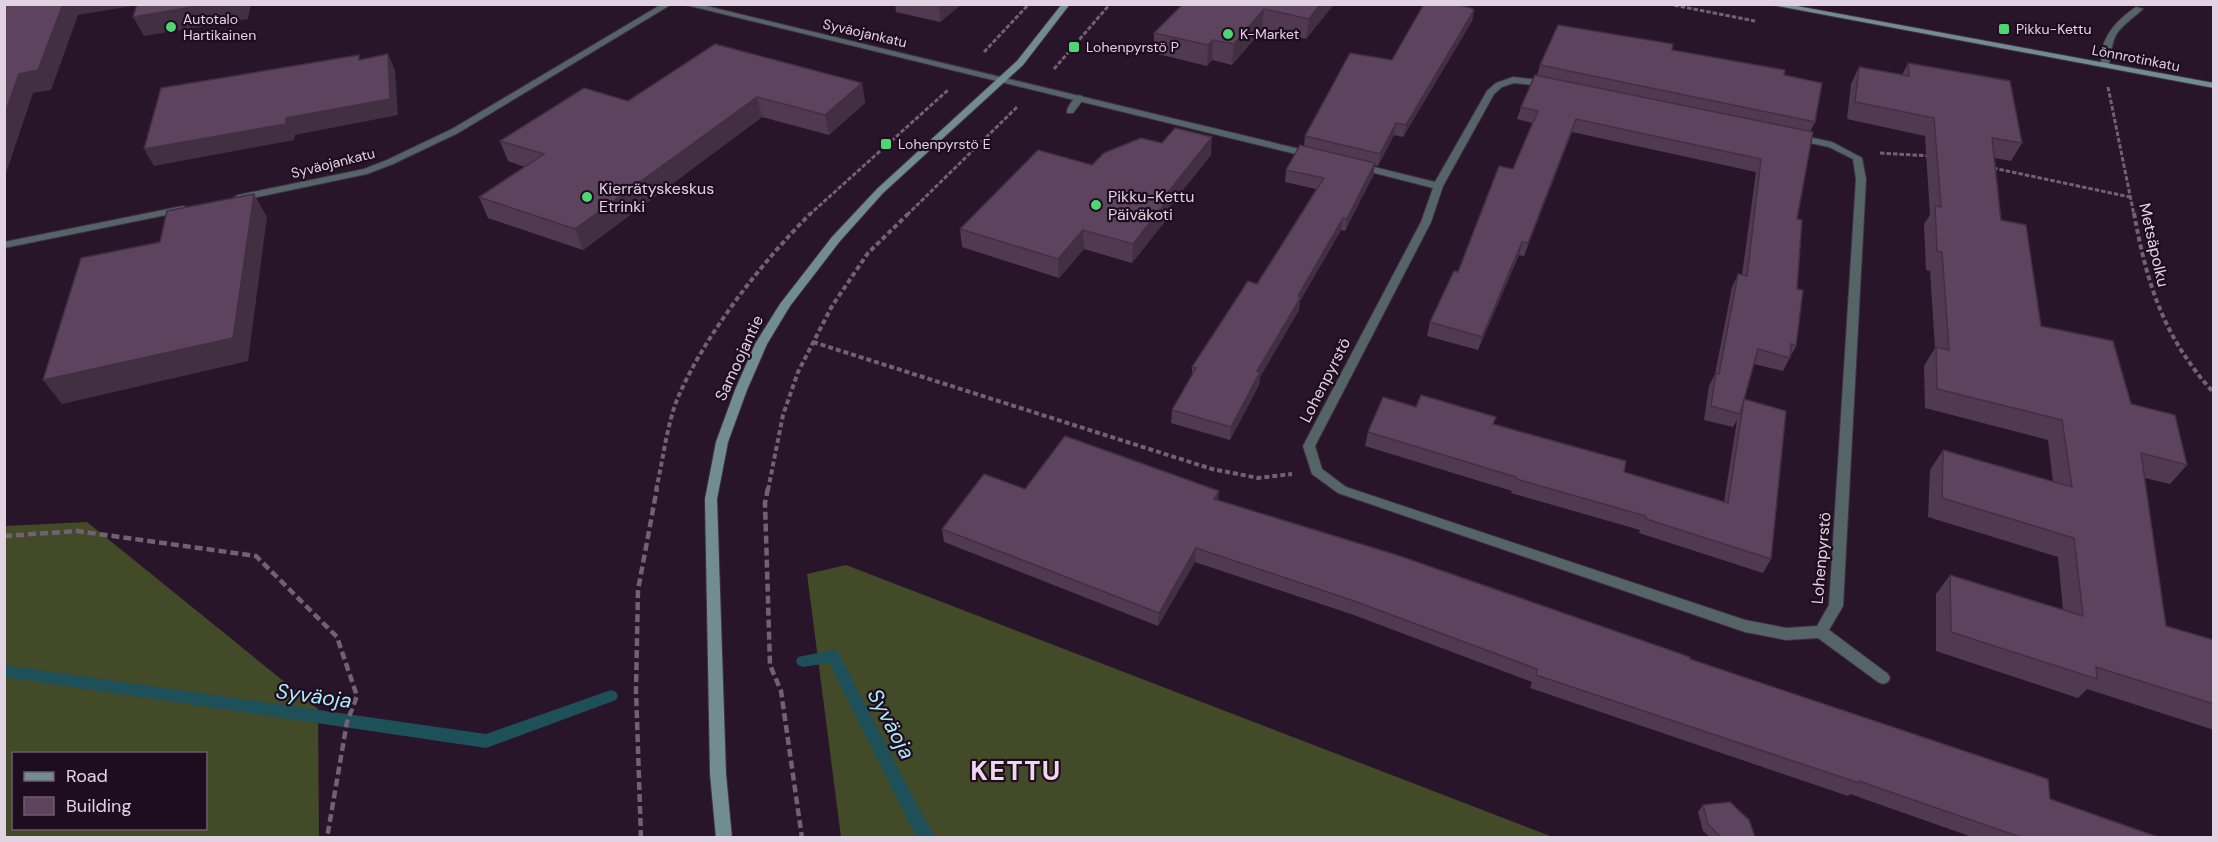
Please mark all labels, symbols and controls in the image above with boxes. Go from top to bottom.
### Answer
place label: Autotalo Hartikainen [183,10,256,44]
street label: Syväojankatu [821,15,909,51]
marker: Autotalo Hartikainen [164,20,178,34]
place label: Pikku-Kettu [2016,20,2092,38]
marker: Pikku-Kettu [1997,22,2011,36]
place label: K-Market [1240,25,1299,43]
marker: K-Market [1221,27,1235,41]
place label: Lohenpyrstö P [1086,38,1179,56]
marker: Lohenpyrstö P [1067,40,1081,54]
street label: Lönnrotinkatu [2090,41,2182,75]
place label: Lohenpyrstö E [898,135,991,153]
marker: Lohenpyrstö E [879,137,893,151]
street label: Syväojankatu [289,144,377,182]
place label: Kierrätyskeskus Etrinki [599,178,714,217]
place label: Pikku-Kettu Päiväkoti [1108,186,1194,225]
marker: Kierrätyskeskus Etrinki [580,190,594,204]
marker: Pikku-Kettu Päiväkoti [1089,198,1103,212]
street label: Metsäpolku [2134,201,2174,289]
street label: Samoojantie [710,312,768,404]
street label: Lohenpyrstö [1295,334,1355,426]
street label: Lohenpyrstö [1807,511,1835,605]
water label: Syväoja [274,677,354,715]
water label: Syväoja [861,684,921,764]
legend [12,752,207,830]
district label: KETTU [970,753,1062,788]
text: Road [66,764,108,788]
text: Building [66,794,131,818]

